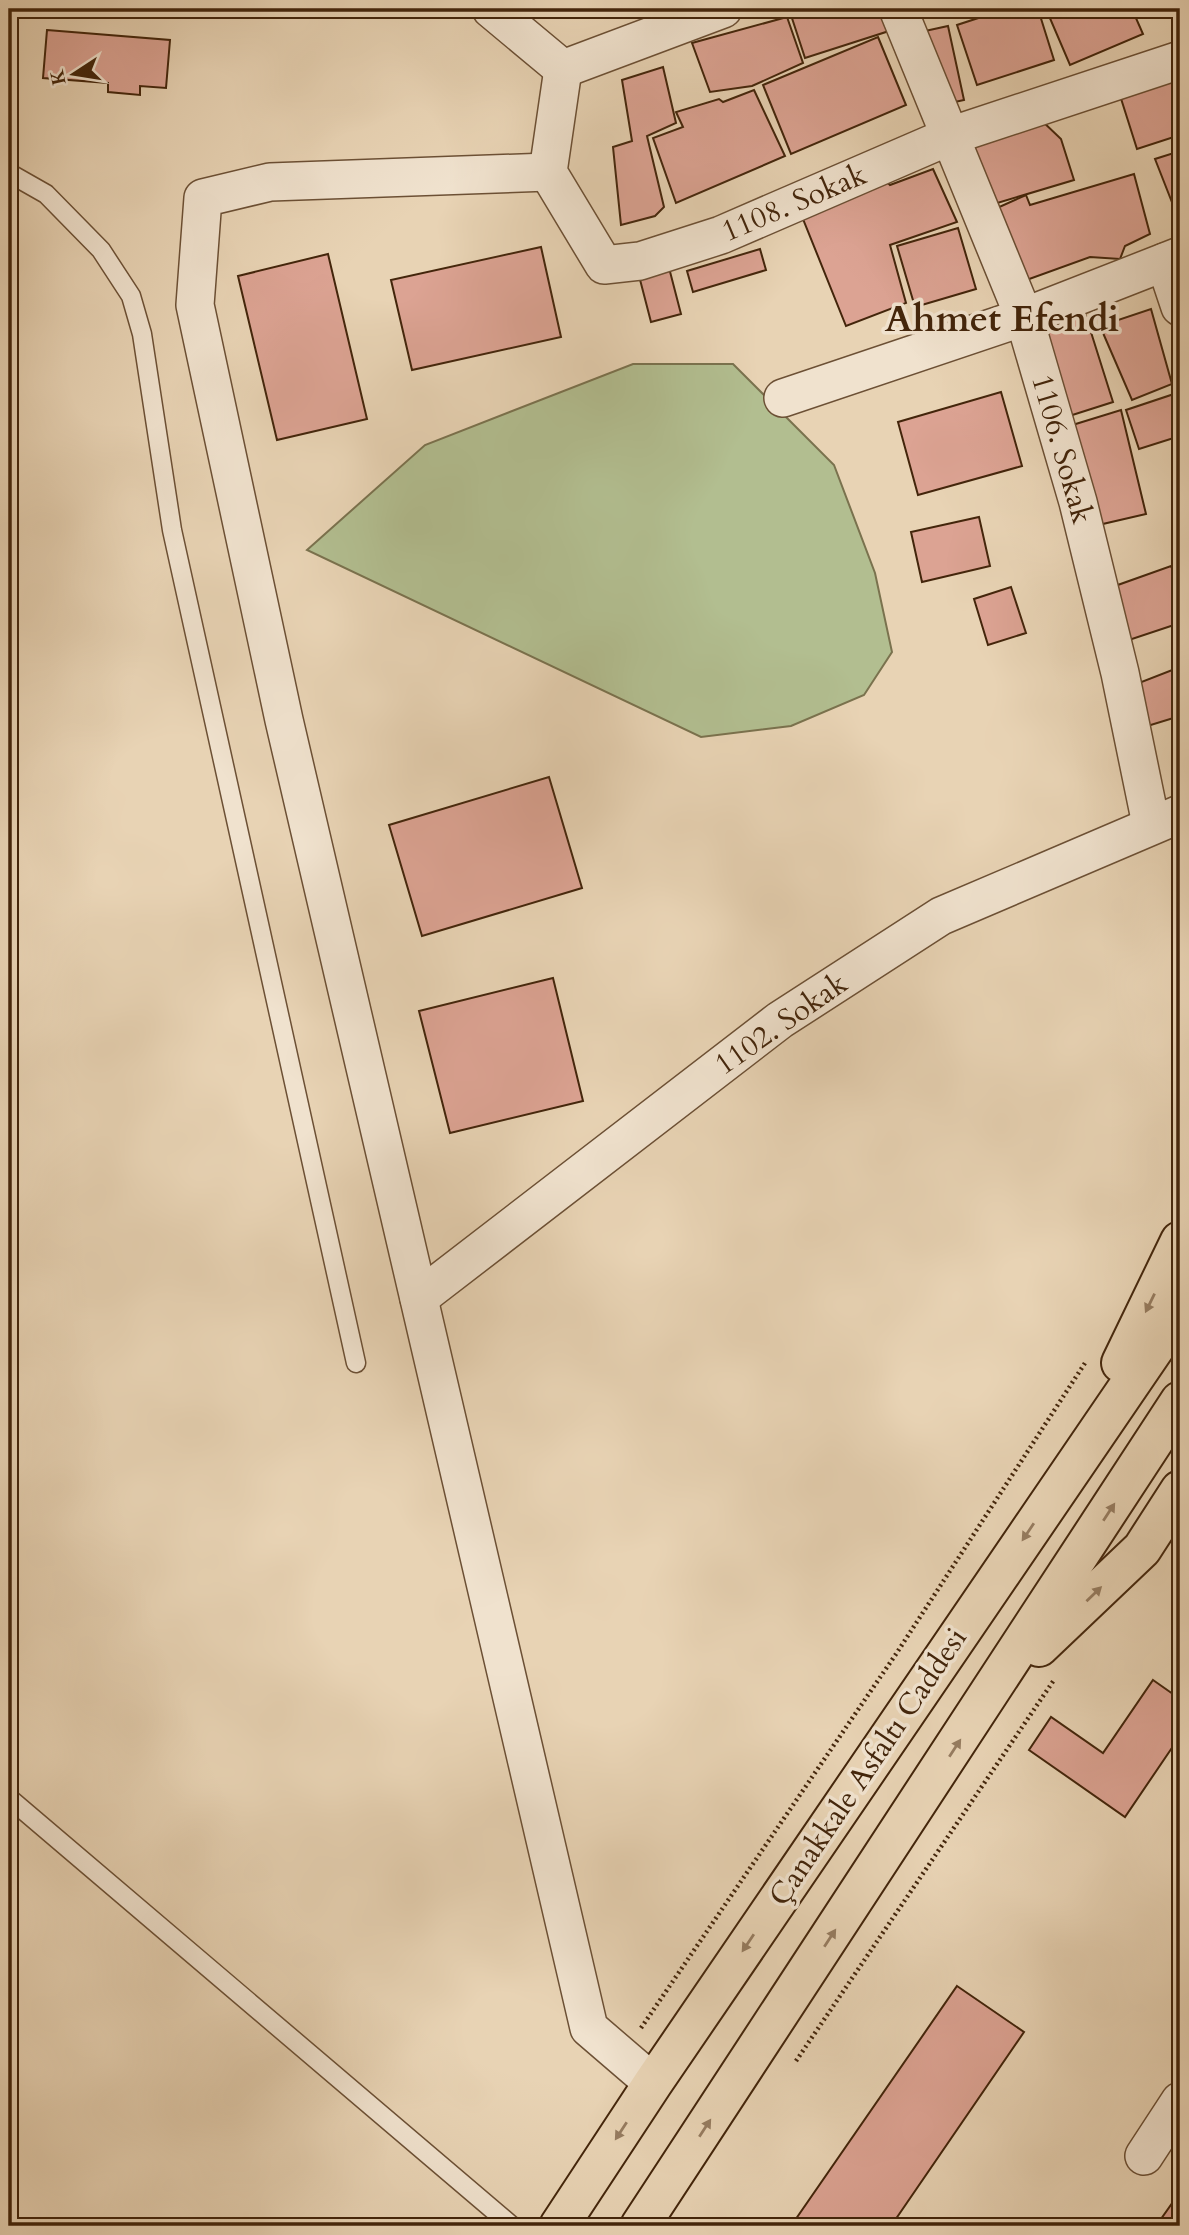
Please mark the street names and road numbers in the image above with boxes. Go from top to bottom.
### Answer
street label: 1108. Sokak [715,154,873,252]
street label: 1106. Sokak [1021,370,1103,528]
street label: 1102. Sokak [706,963,856,1085]
street label: Çanakkale Asfaltı Caddesi [759,1620,977,1914]

